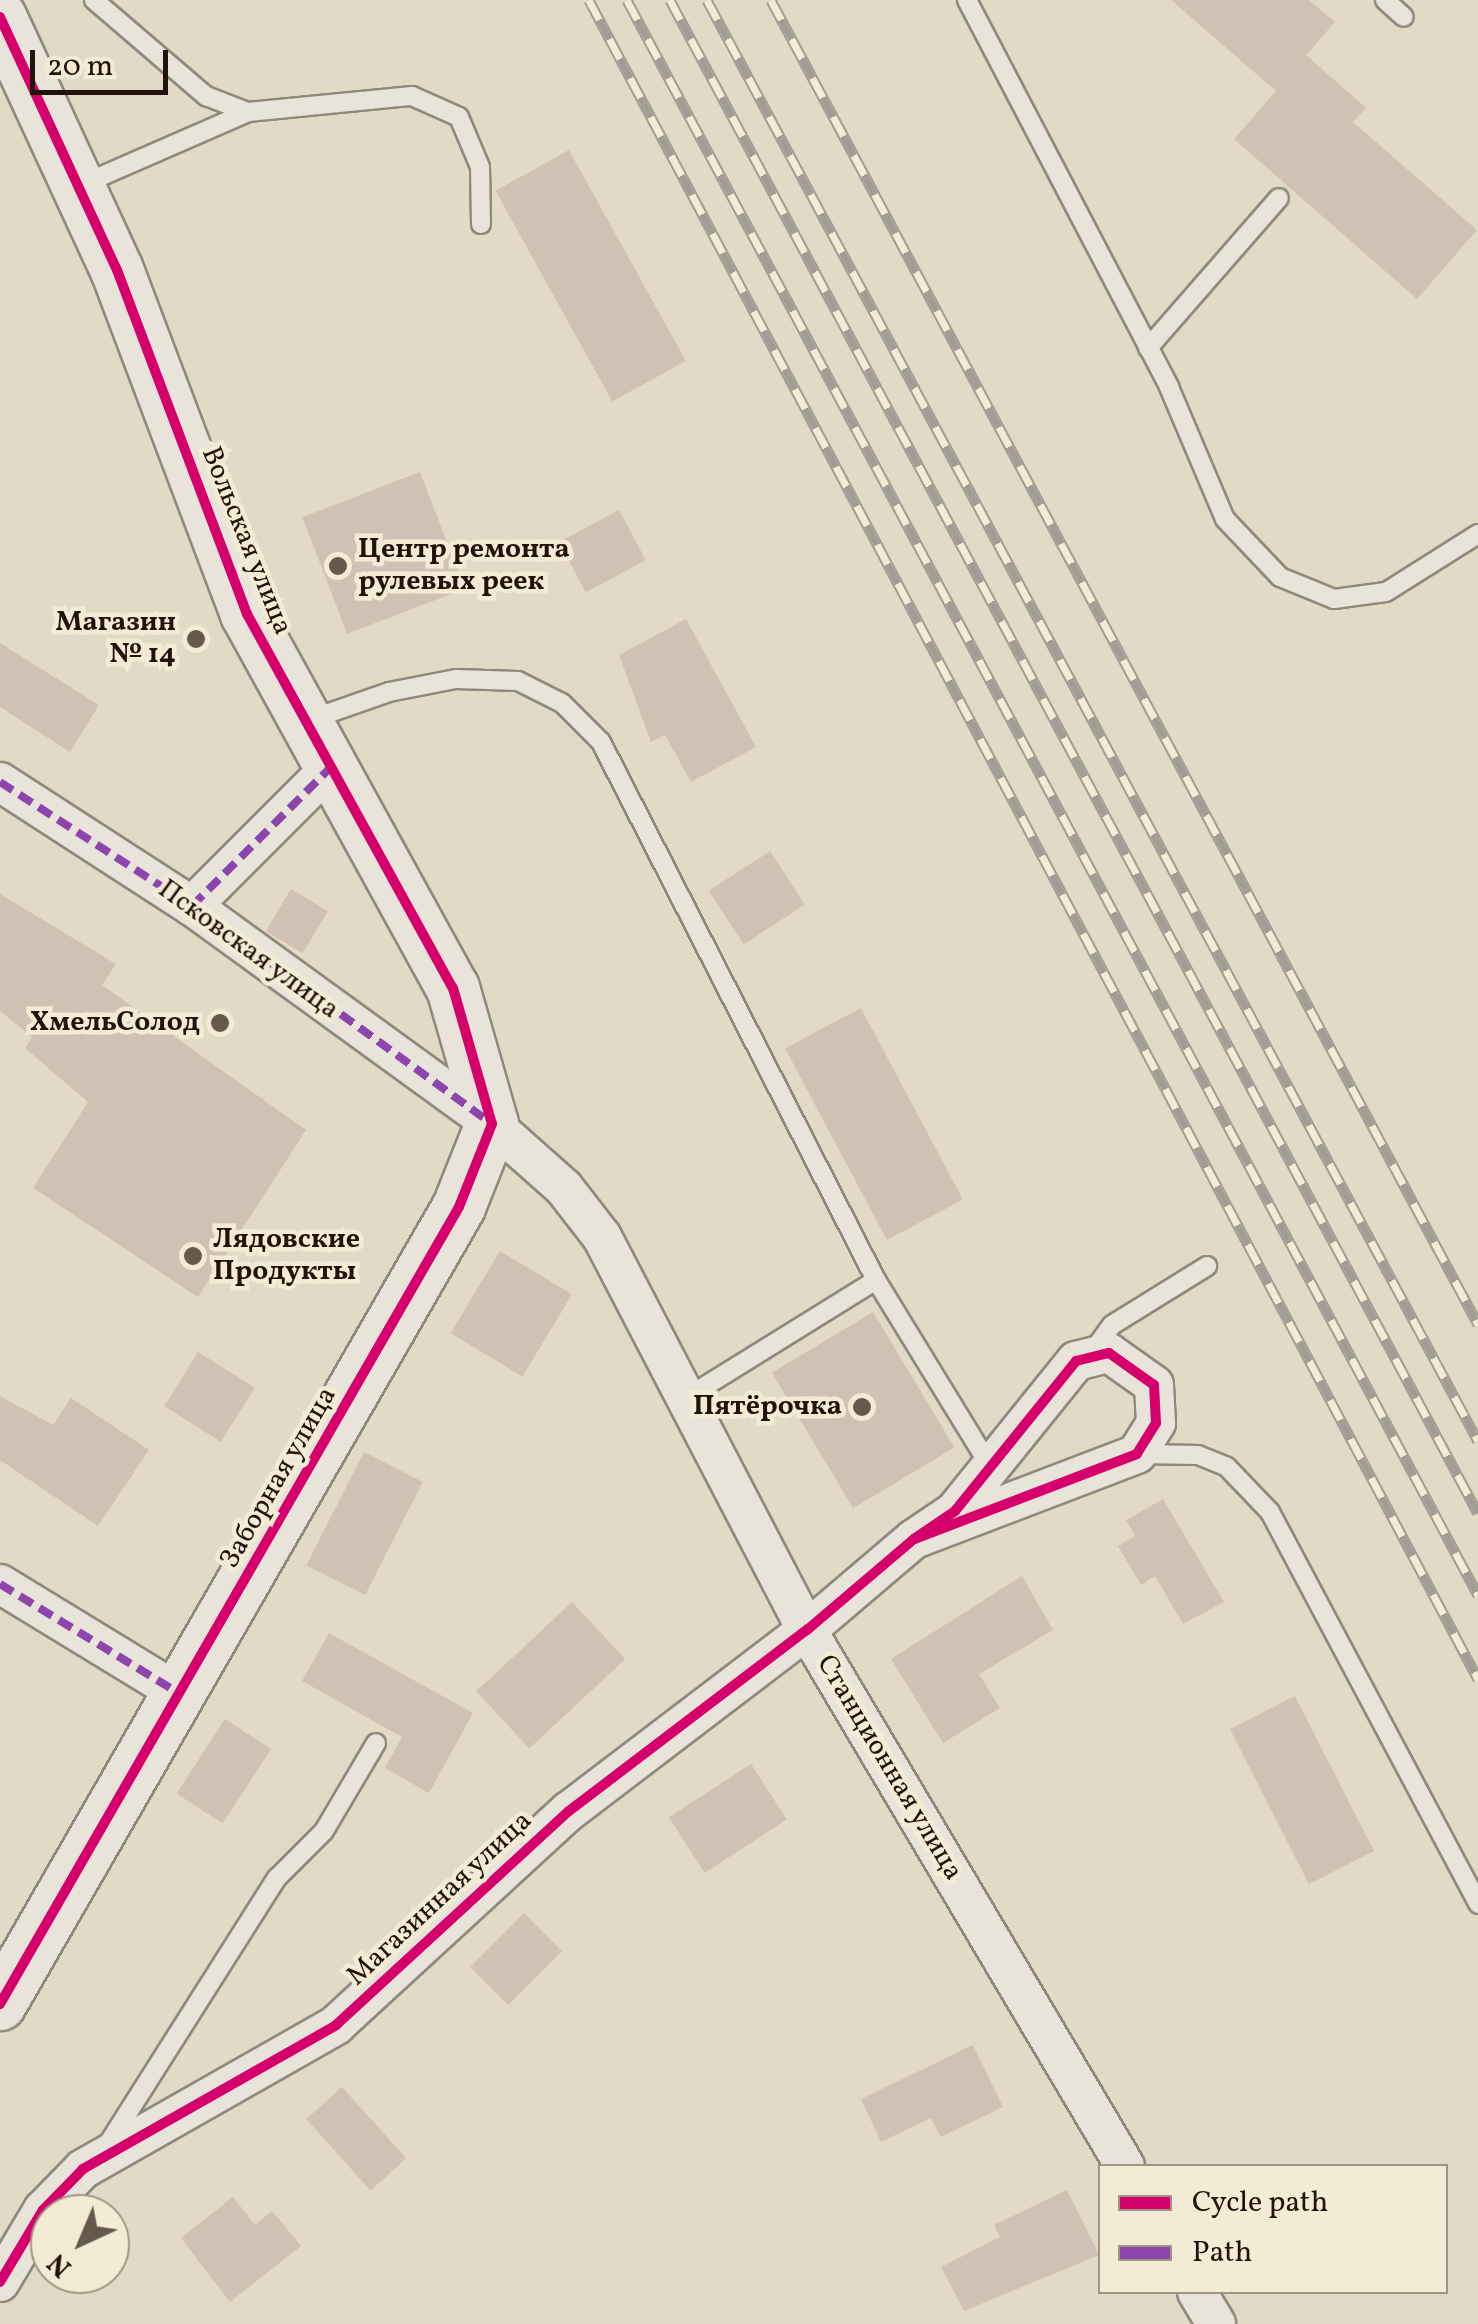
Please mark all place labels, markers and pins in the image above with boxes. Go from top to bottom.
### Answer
place label: Центр ремонта рулевых реек [358,533,570,599]
marker: Центр ремонта рулевых реек [327,555,349,577]
place label: Магазин № 14 [55,606,176,672]
marker: Магазин № 14 [185,628,207,650]
place label: ХмельСолод [30,1006,200,1040]
marker: ХмельСолод [209,1012,231,1034]
place label: Лядовские Продукты [213,1223,360,1289]
marker: Лядовские Продукты [182,1245,204,1267]
place label: Пятёрочка [693,1390,842,1424]
marker: Пятёрочка [851,1396,873,1418]

